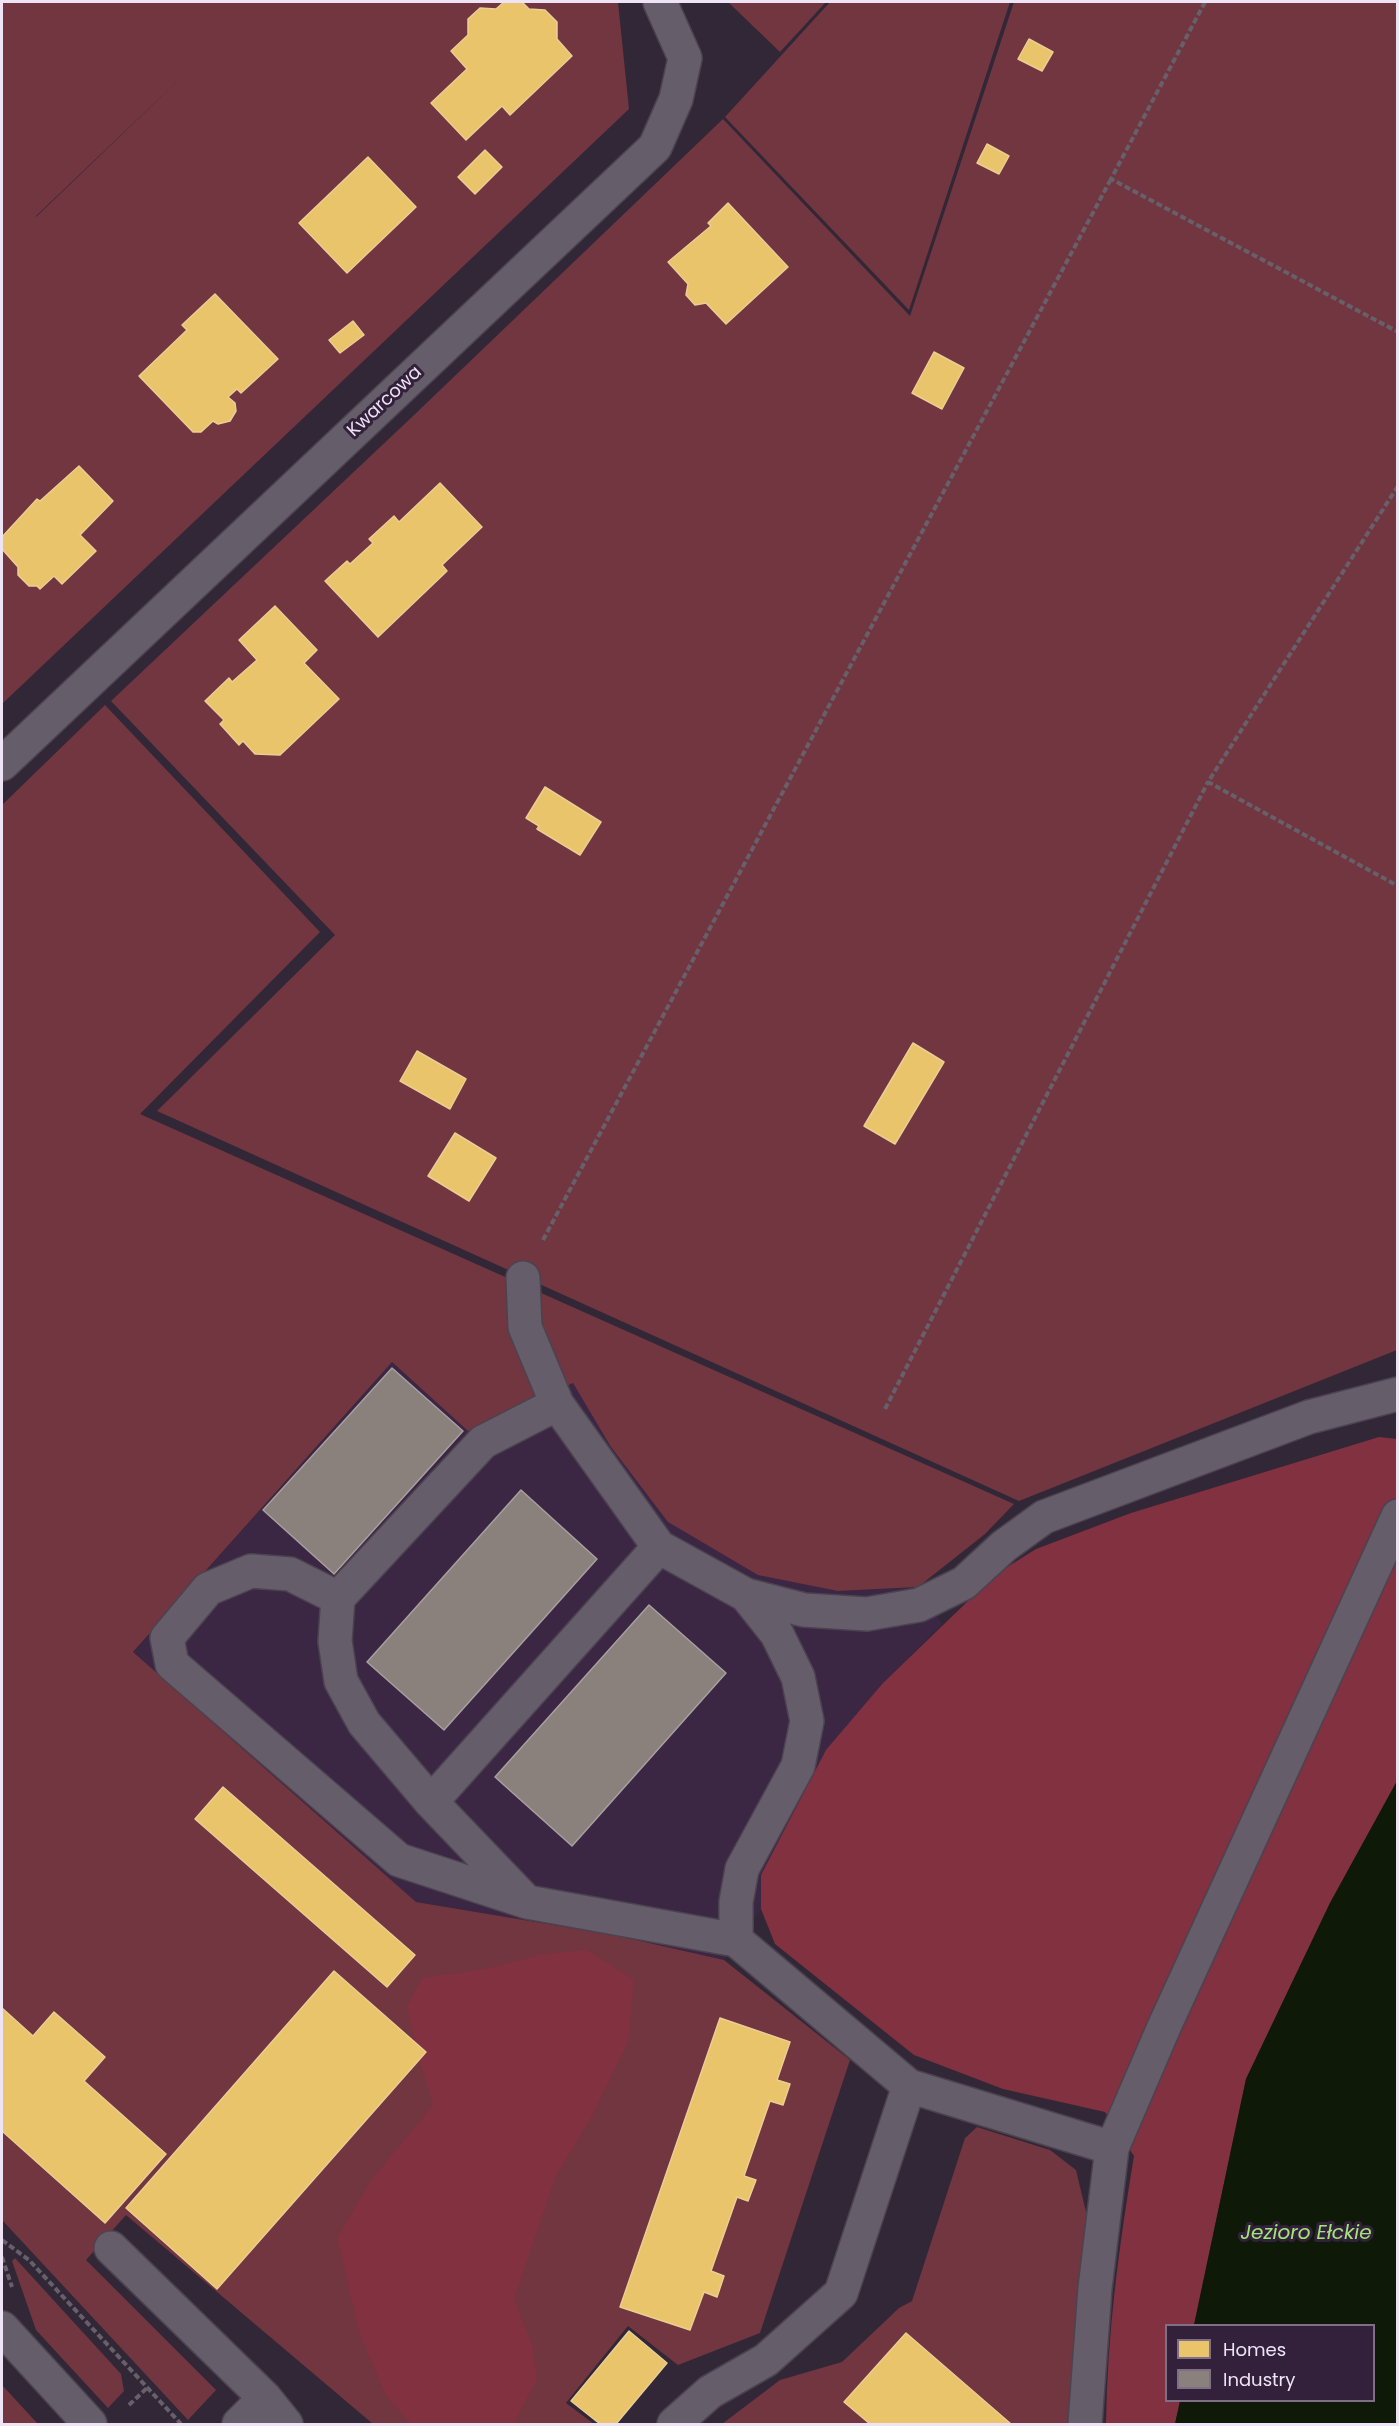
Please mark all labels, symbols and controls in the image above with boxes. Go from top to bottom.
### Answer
street label: Kwarcowa [343,362,427,442]
water label: Jezioro Ełckie [1240,2222,1372,2246]
legend [1165,2324,1375,2402]
text: Homes [1223,2337,1286,2362]
text: Industry [1223,2367,1295,2392]

